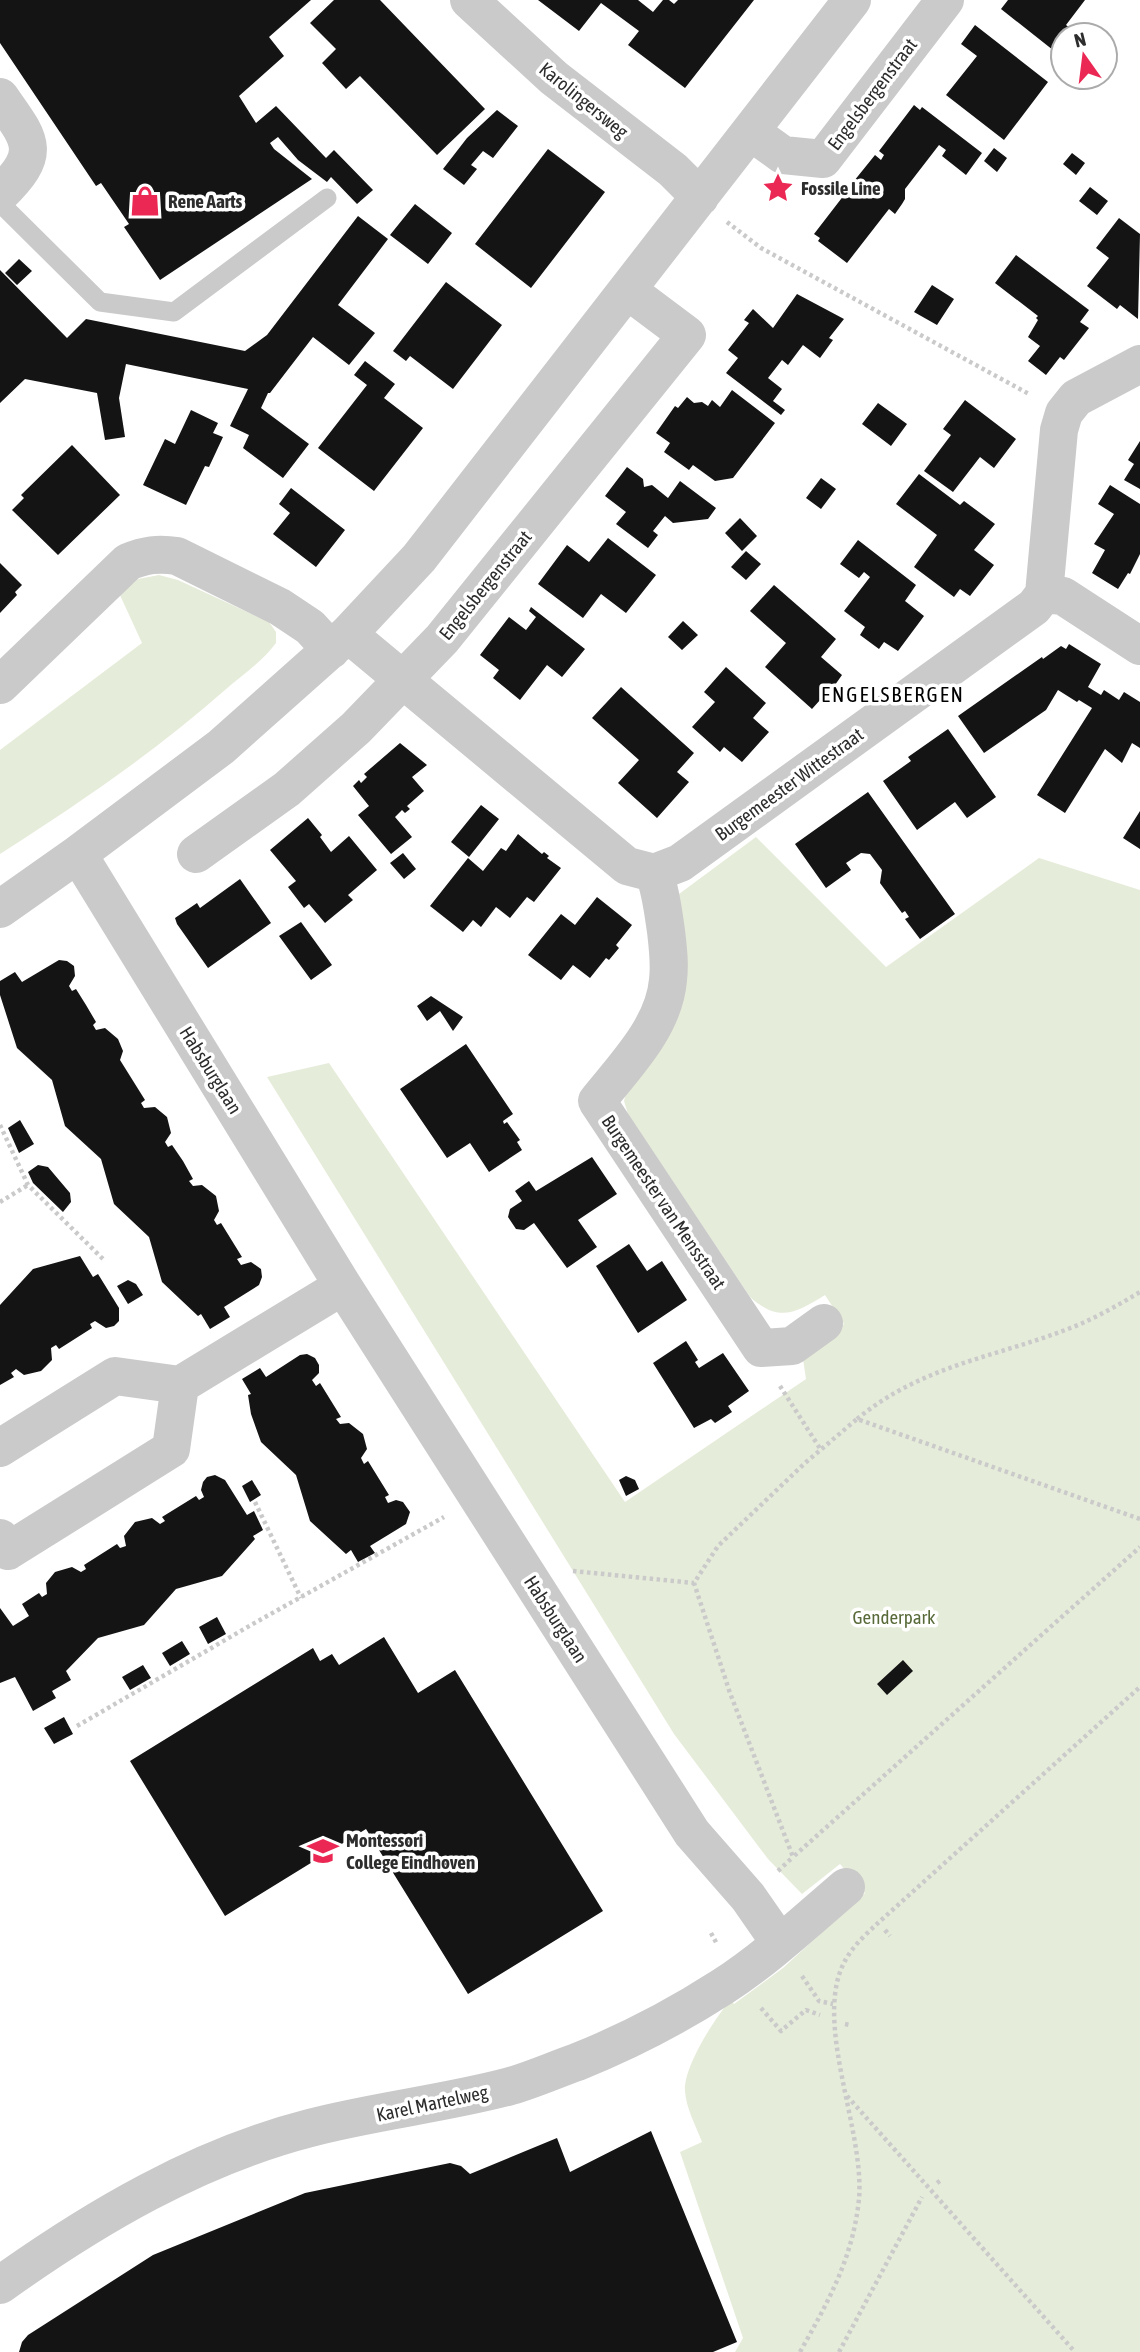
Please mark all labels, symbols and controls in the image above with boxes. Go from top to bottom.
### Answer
north arrow [1049,21,1119,91]
text: N [1072,27,1088,52]
street label: Engelsbergenstraat [823,34,921,154]
street label: Karolingersweg [535,58,633,143]
place icon: Fossile Line [761,171,795,205]
place label: Fossile Line [801,177,881,199]
shop icon: Rene Aarts [128,184,162,218]
place label: Rene Aarts [168,190,243,212]
street label: Engelsbergenstraat [434,526,536,644]
district label: ENGELSBERGEN [821,682,965,706]
street label: Burgemeester Wittestraat [711,723,867,845]
street label: Habsburglaan [175,1022,247,1118]
street label: Burgemeester van Mensstraat [597,1111,731,1293]
street label: Habsburglaan [520,1572,592,1666]
park label: Genderpark [853,1606,936,1628]
place label: Montessori College Eindhoven [346,1829,475,1873]
school or university icon: Montessori College Eindhoven [306,1834,340,1868]
street label: Karel Martelweg [374,2080,491,2126]

